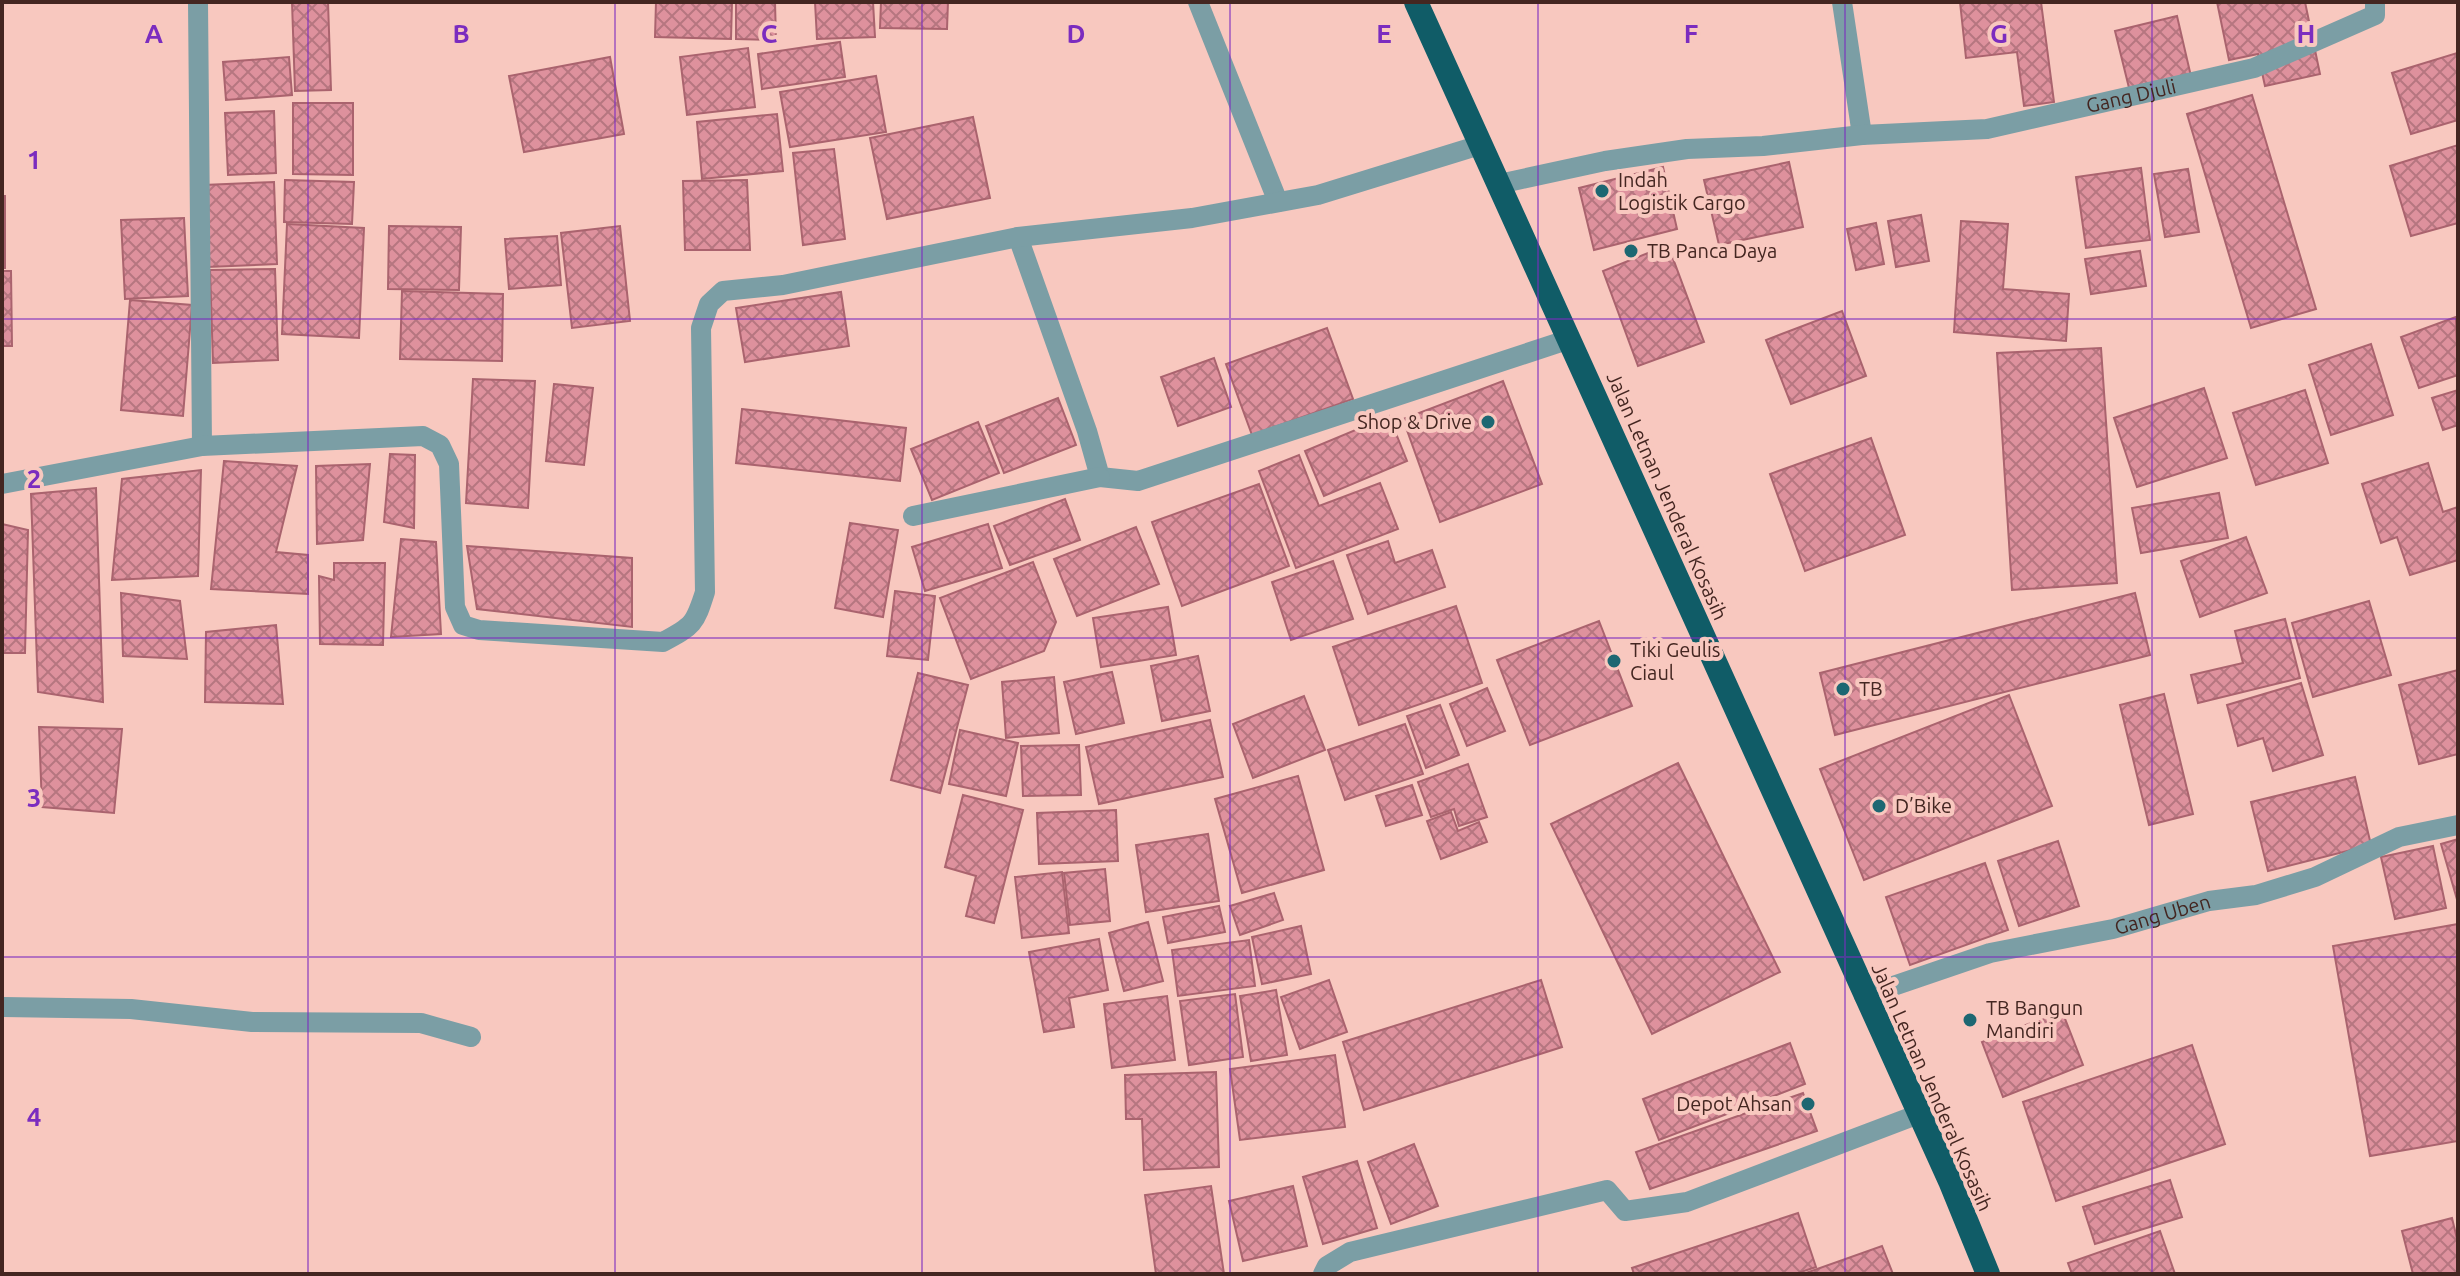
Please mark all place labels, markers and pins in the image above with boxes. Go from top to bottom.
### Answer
place label: Indah Logistik Cargo [1618,168,1746,214]
marker: Indah Logistik Cargo [1593,182,1611,200]
place label: TB Panca Daya [1647,239,1777,262]
marker: TB Panca Daya [1622,242,1640,260]
place label: Shop & Drive [1357,410,1472,433]
marker: Shop & Drive [1479,413,1497,431]
place label: Tiki Geulis Ciaul [1630,638,1720,684]
marker: Tiki Geulis Ciaul [1605,652,1623,670]
place label: TB [1859,677,1883,700]
marker: TB [1834,680,1852,698]
place label: D’Bike [1895,794,1952,817]
marker: D’Bike [1870,797,1888,815]
place label: TB Bangun Mandiri [1986,996,2083,1042]
marker: TB Bangun Mandiri [1961,1011,1979,1029]
place label: Depot Ahsan [1676,1092,1792,1115]
marker: Depot Ahsan [1799,1095,1817,1113]

